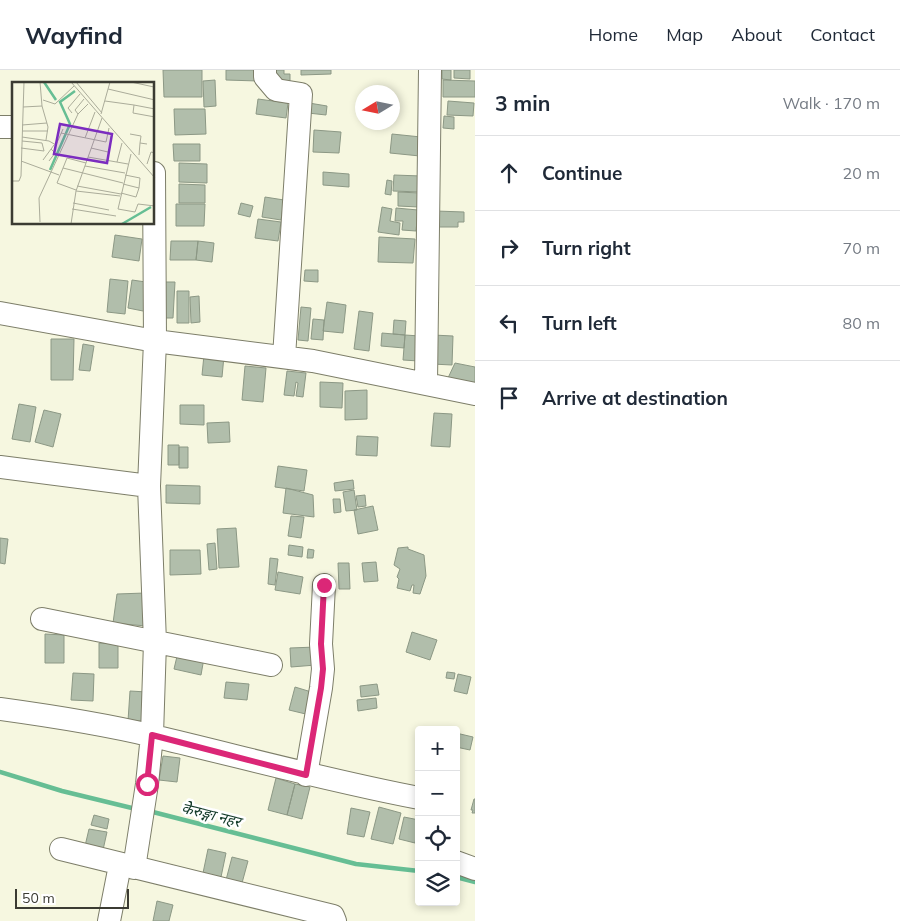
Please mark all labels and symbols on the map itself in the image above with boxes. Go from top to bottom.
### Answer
inset map [12,82,155,225]
north arrow [355,85,400,130]
route end [313,574,336,597]
route start [136,773,159,796]
water label: केेरुङ्गा नहर [180,798,245,832]
scale bar [15,886,129,909]

